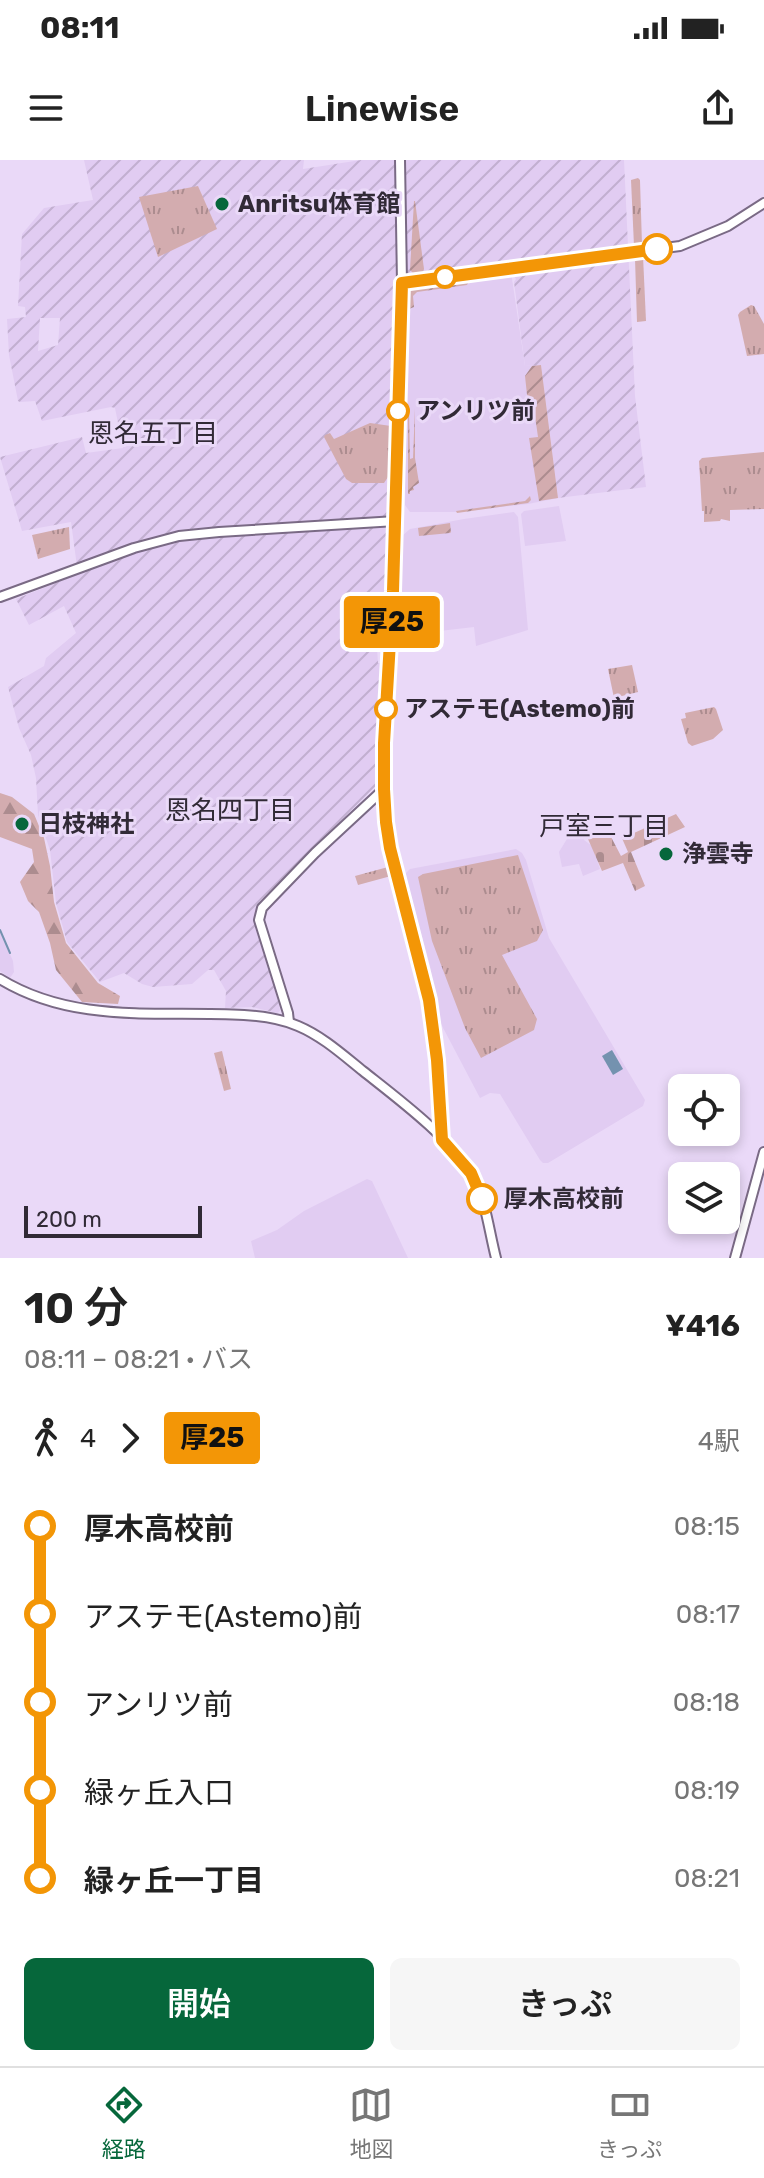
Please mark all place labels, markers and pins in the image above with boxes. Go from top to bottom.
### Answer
place label: Anritsu体育館 [238,190,400,218]
marker: Anritsu体育館 [213,195,231,213]
unlabelled marker [642,234,672,264]
unlabelled marker [434,266,456,288]
place label: アンリツ前 [416,397,535,425]
marker: アンリツ前 [387,400,409,422]
place label: アステモ(Astemo)前 [404,695,635,723]
marker: アステモ(Astemo)前 [375,698,397,720]
place label: 日枝神社 [38,810,134,838]
marker: 日枝神社 [13,815,31,833]
place label: 浄雲寺 [682,840,754,868]
marker: 浄雲寺 [657,845,675,863]
marker: 厚木高校前 [467,1184,497,1214]
place label: 厚木高校前 [504,1185,624,1213]

